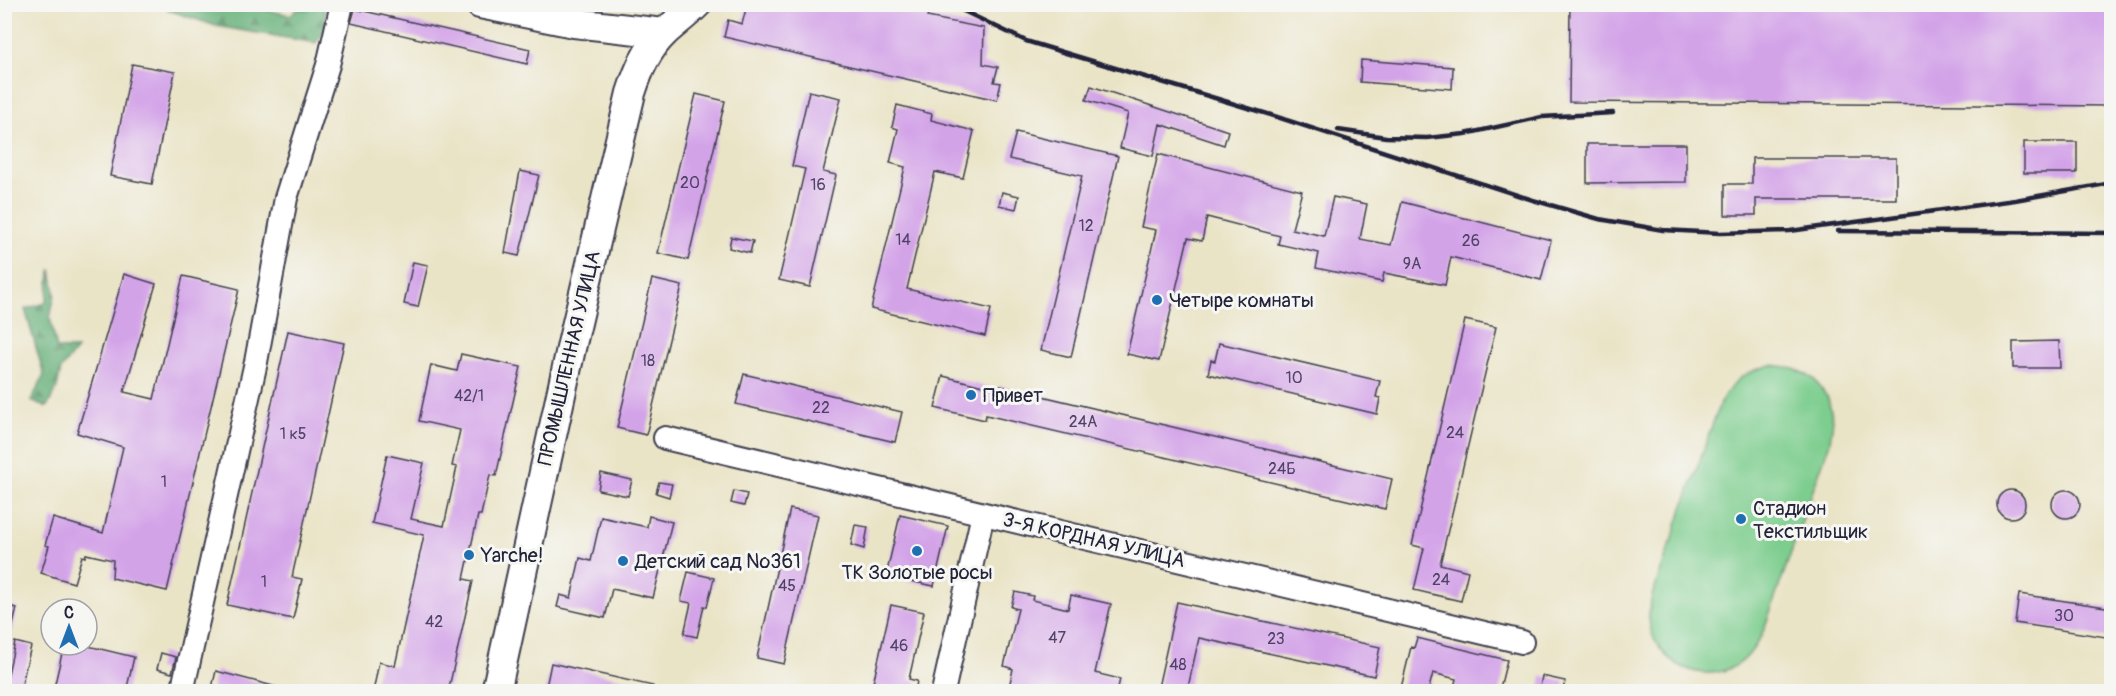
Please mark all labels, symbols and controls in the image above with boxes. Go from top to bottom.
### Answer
house number: 20 [680,173,700,193]
house number: 16 [810,175,826,195]
house number: 12 [1078,216,1094,236]
house number: 14 [895,230,911,250]
house number: 26 [1462,231,1480,251]
street label: ПРОМЫШЛЕННАЯ УЛИЦА [532,248,606,468]
house number: 9А [1403,254,1421,274]
place label: Четыре комнаты [1169,288,1314,313]
marker: Четыре комнаты [1150,293,1164,307]
house number: 18 [641,351,655,371]
house number: 10 [1285,368,1303,388]
place label: Привет [983,383,1043,408]
house number: 42/1 [454,386,484,406]
marker: Привет [964,388,978,402]
house number: 22 [812,398,830,418]
house number: 24А [1069,412,1097,432]
house number: 24 [1446,423,1464,443]
house number: 1 к5 [280,424,306,444]
house number: 24Б [1268,459,1296,479]
house number: 1 [161,472,167,492]
place label: Стадион Текстильщик [1753,496,1868,544]
street label: 3-Я КОРДНАЯ УЛИЦА [1000,507,1188,573]
marker: Стадион Текстильщик [1734,512,1748,526]
place label: Yarche! [480,543,543,568]
marker: ТК Золотые росы [910,544,924,558]
marker: Yarche! [462,548,476,562]
place label: Детский сад №361 [634,549,801,574]
marker: Детский сад №361 [616,554,630,568]
place label: ТК Золотые росы [841,560,993,585]
house number: 24 [1432,570,1450,590]
house number: 1 [261,572,267,592]
house number: 45 [778,576,796,596]
north arrow [39,597,99,657]
text: С [64,603,74,623]
house number: 30 [2054,606,2074,626]
house number: 42 [425,612,443,632]
house number: 47 [1048,628,1066,648]
house number: 23 [1267,629,1285,649]
house number: 46 [890,636,908,656]
house number: 48 [1169,655,1187,675]

